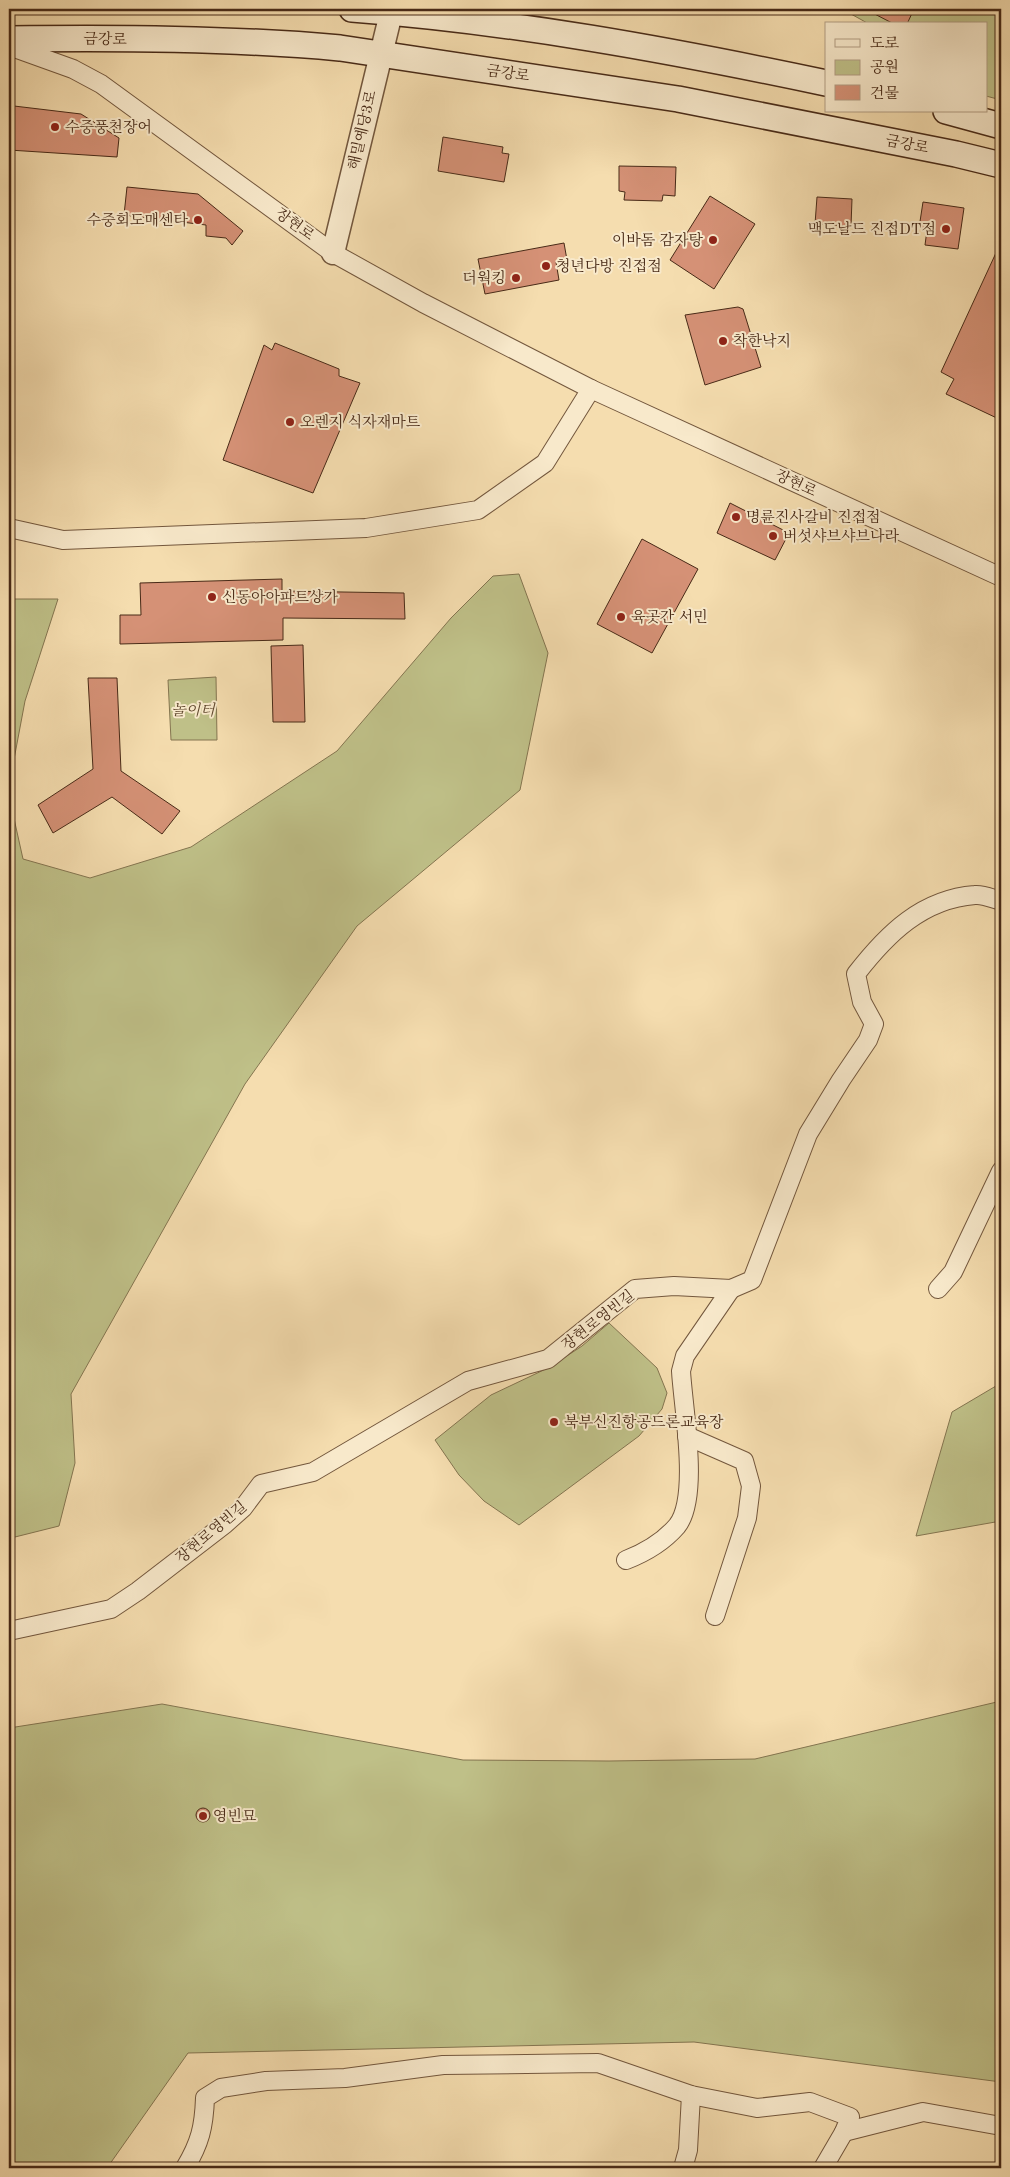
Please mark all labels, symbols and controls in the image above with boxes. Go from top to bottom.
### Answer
legend [825,22,988,112]
street label: 금강로 [83,31,127,48]
text: 도로 [870,36,899,52]
text: 공원 [870,59,899,76]
street label: 금강로 [485,62,531,85]
text: 건물 [870,85,899,102]
street label: 해밀예당3로 [345,88,380,172]
place label: 수중풍천장어 [65,119,152,136]
marker: 수중풍천장어 [49,121,61,133]
street label: 금강로 [884,132,930,157]
street label: 장현로 [272,205,318,244]
place label: 수중회도매센타 [87,212,189,229]
marker: 수중회도매센타 [192,214,204,226]
place label: 맥도날드 진접DT점 [808,221,936,238]
marker: 맥도날드 진접DT점 [940,223,952,235]
place label: 이바돔 감자탕 [612,232,704,249]
marker: 이바돔 감자탕 [707,234,719,246]
place label: 청년다방 진접점 [556,258,662,275]
marker: 청년다방 진접점 [540,260,552,272]
place label: 더웍킹 [463,270,506,287]
marker: 더웍킹 [510,272,522,284]
place label: 착한낙지 [733,333,791,350]
marker: 착한낙지 [717,335,729,347]
place label: 오렌지 식자재마트 [300,414,421,431]
marker: 오렌지 식자재마트 [284,416,296,428]
street label: 장현로 [772,467,820,501]
place label: 명륜진사갈비 진접점 [746,508,881,526]
marker: 명륜진사갈비 진접점 [730,511,742,523]
place label: 버섯샤브샤브나라 [783,528,899,545]
marker: 버섯샤브샤브나라 [767,530,779,542]
place label: 신동아아파트상가 [222,589,338,606]
marker: 신동아아파트상가 [206,591,218,603]
place label: 육곳간 서민 [631,609,708,626]
marker: 육곳간 서민 [615,611,627,623]
park label: 놀이터 [171,702,216,719]
street label: 장현로영빈길 [559,1287,638,1354]
place label: 북부신진항공드론교육장 [564,1413,724,1431]
marker: 북부신진항공드론교육장 [548,1416,560,1428]
street label: 장현로영빈길 [173,1498,250,1567]
place label: 영빈묘 [213,1808,257,1825]
marker: 영빈묘 [197,1810,209,1822]

